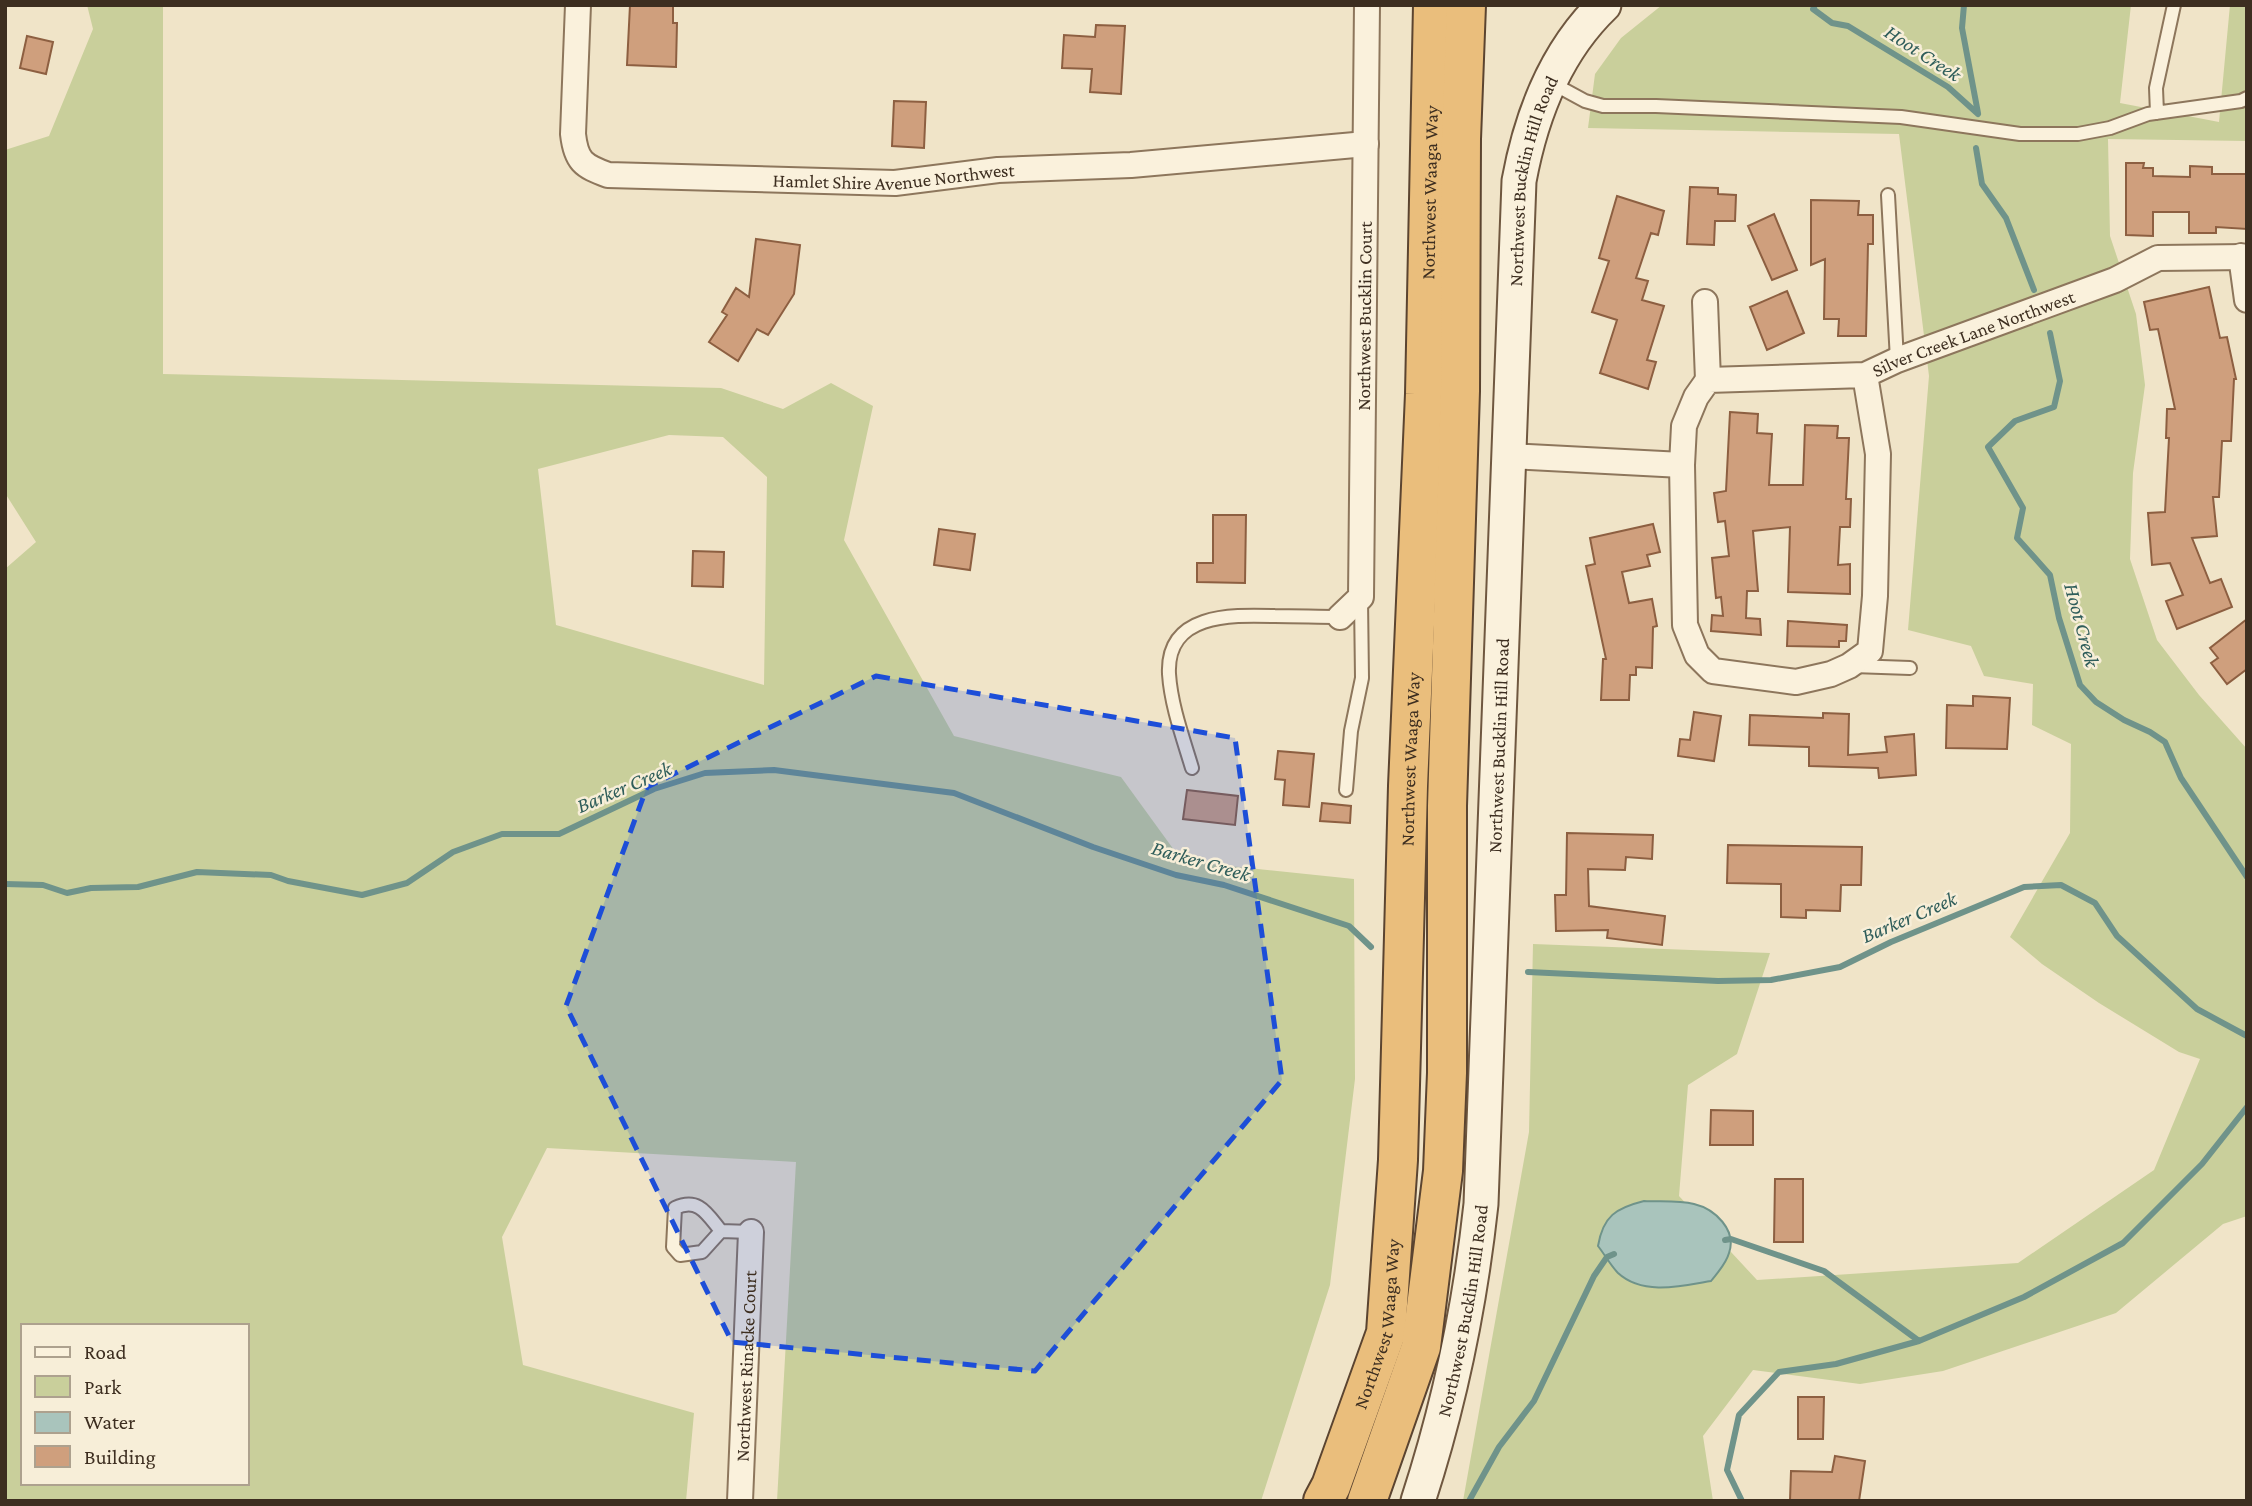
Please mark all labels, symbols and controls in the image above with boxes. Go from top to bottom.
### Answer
water label: Hoot Creek [1880,19,1966,87]
street label: Northwest Bucklin Hill Road [1505,72,1562,287]
street label: Northwest Waaga Way [1417,105,1442,280]
street label: Hamlet Shire Avenue Northwest [772,159,1016,194]
street label: Northwest Bucklin Court [1353,221,1376,411]
street label: Silver Creek Lane Northwest [1869,286,2078,381]
water label: Hoot Creek [2059,580,2105,671]
street label: Northwest Bucklin Hill Road [1484,638,1513,853]
street label: Northwest Waaga Way [1396,671,1424,847]
water label: Barker Creek [573,756,676,818]
water label: Barker Creek [1149,836,1254,887]
water label: Barker Creek [1858,886,1961,948]
street label: Northwest Bucklin Hill Road [1433,1203,1492,1419]
street label: Northwest Waaga Way [1350,1238,1404,1412]
street label: Northwest Rinacke Court [732,1269,760,1462]
legend [21,1324,248,1485]
text: Road [84,1340,127,1364]
text: Park [84,1375,121,1399]
text: Water [84,1410,136,1434]
text: Building [84,1445,156,1469]

